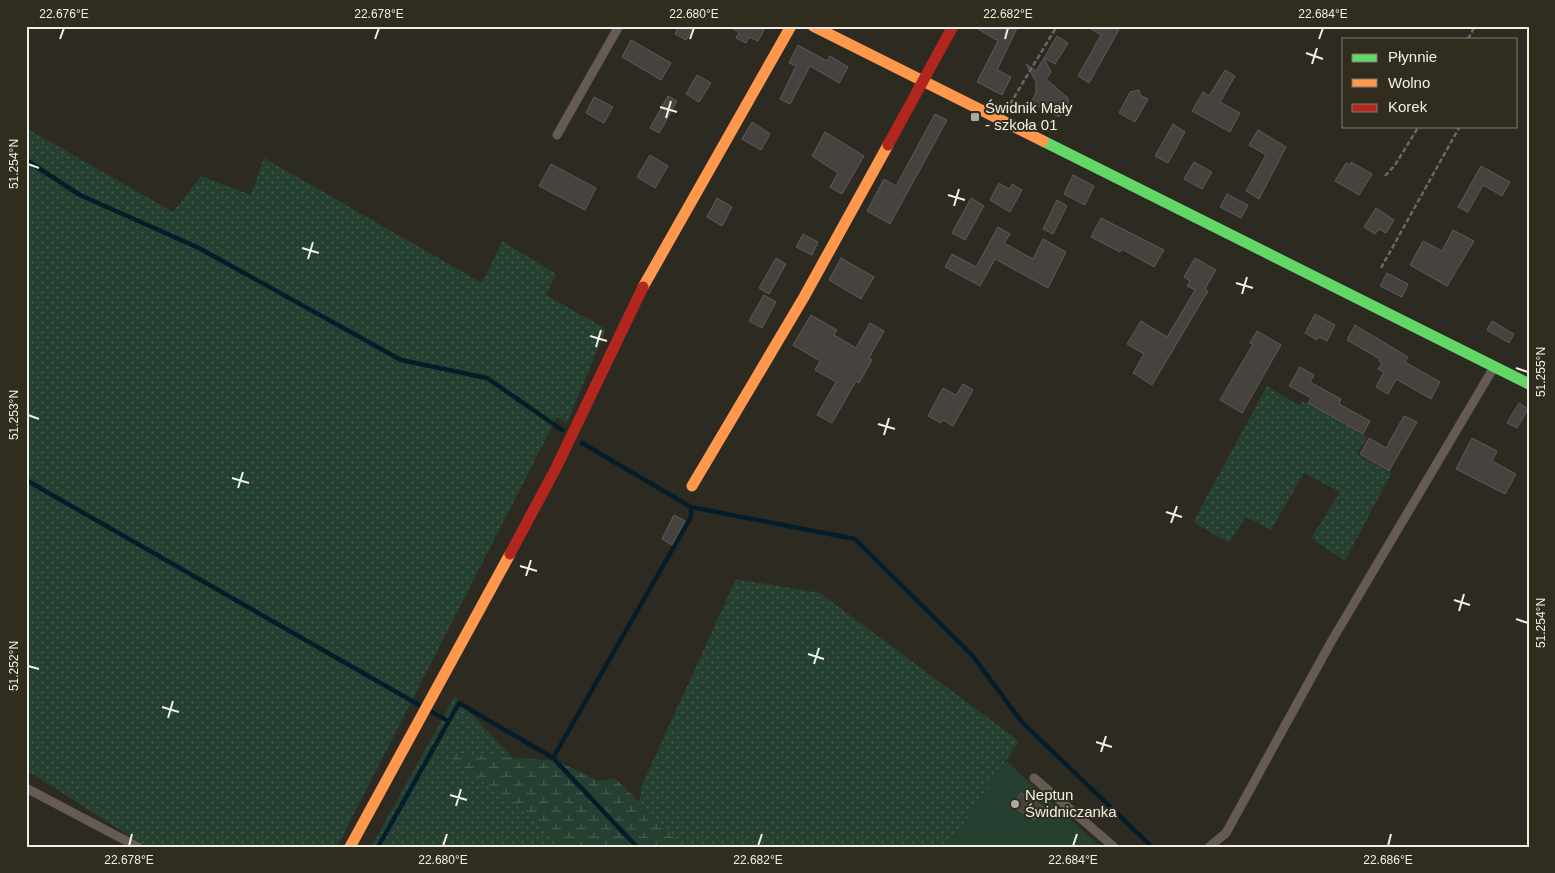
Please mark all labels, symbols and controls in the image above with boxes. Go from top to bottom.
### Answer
text: 22.676°E [39,7,89,21]
text: 22.678°E [354,7,404,21]
text: 22.680°E [669,7,719,21]
text: 22.682°E [983,7,1033,21]
text: 22.684°E [1298,7,1348,21]
legend [1342,38,1518,128]
text: Płynnie [1388,48,1437,65]
text: Wolno [1388,74,1430,91]
text: Korek [1388,98,1428,115]
place label: Świdnik Mały - szkoła 01 [985,99,1073,133]
marker: Świdnik Mały - szkoła 01 [969,111,981,123]
text: 51.254°N [7,139,21,189]
text: 51.255°N [1534,347,1548,397]
text: 51.253°N [7,390,21,440]
text: 51.254°N [1534,598,1548,648]
text: 51.252°N [7,641,21,691]
place label: Neptun Świdniczanka [1025,786,1117,820]
marker: Neptun Świdniczanka [1009,798,1021,810]
text: 22.678°E [104,853,154,867]
text: 22.680°E [418,853,468,867]
text: 22.682°E [733,853,783,867]
text: 22.684°E [1048,853,1098,867]
text: 22.686°E [1363,853,1413,867]

